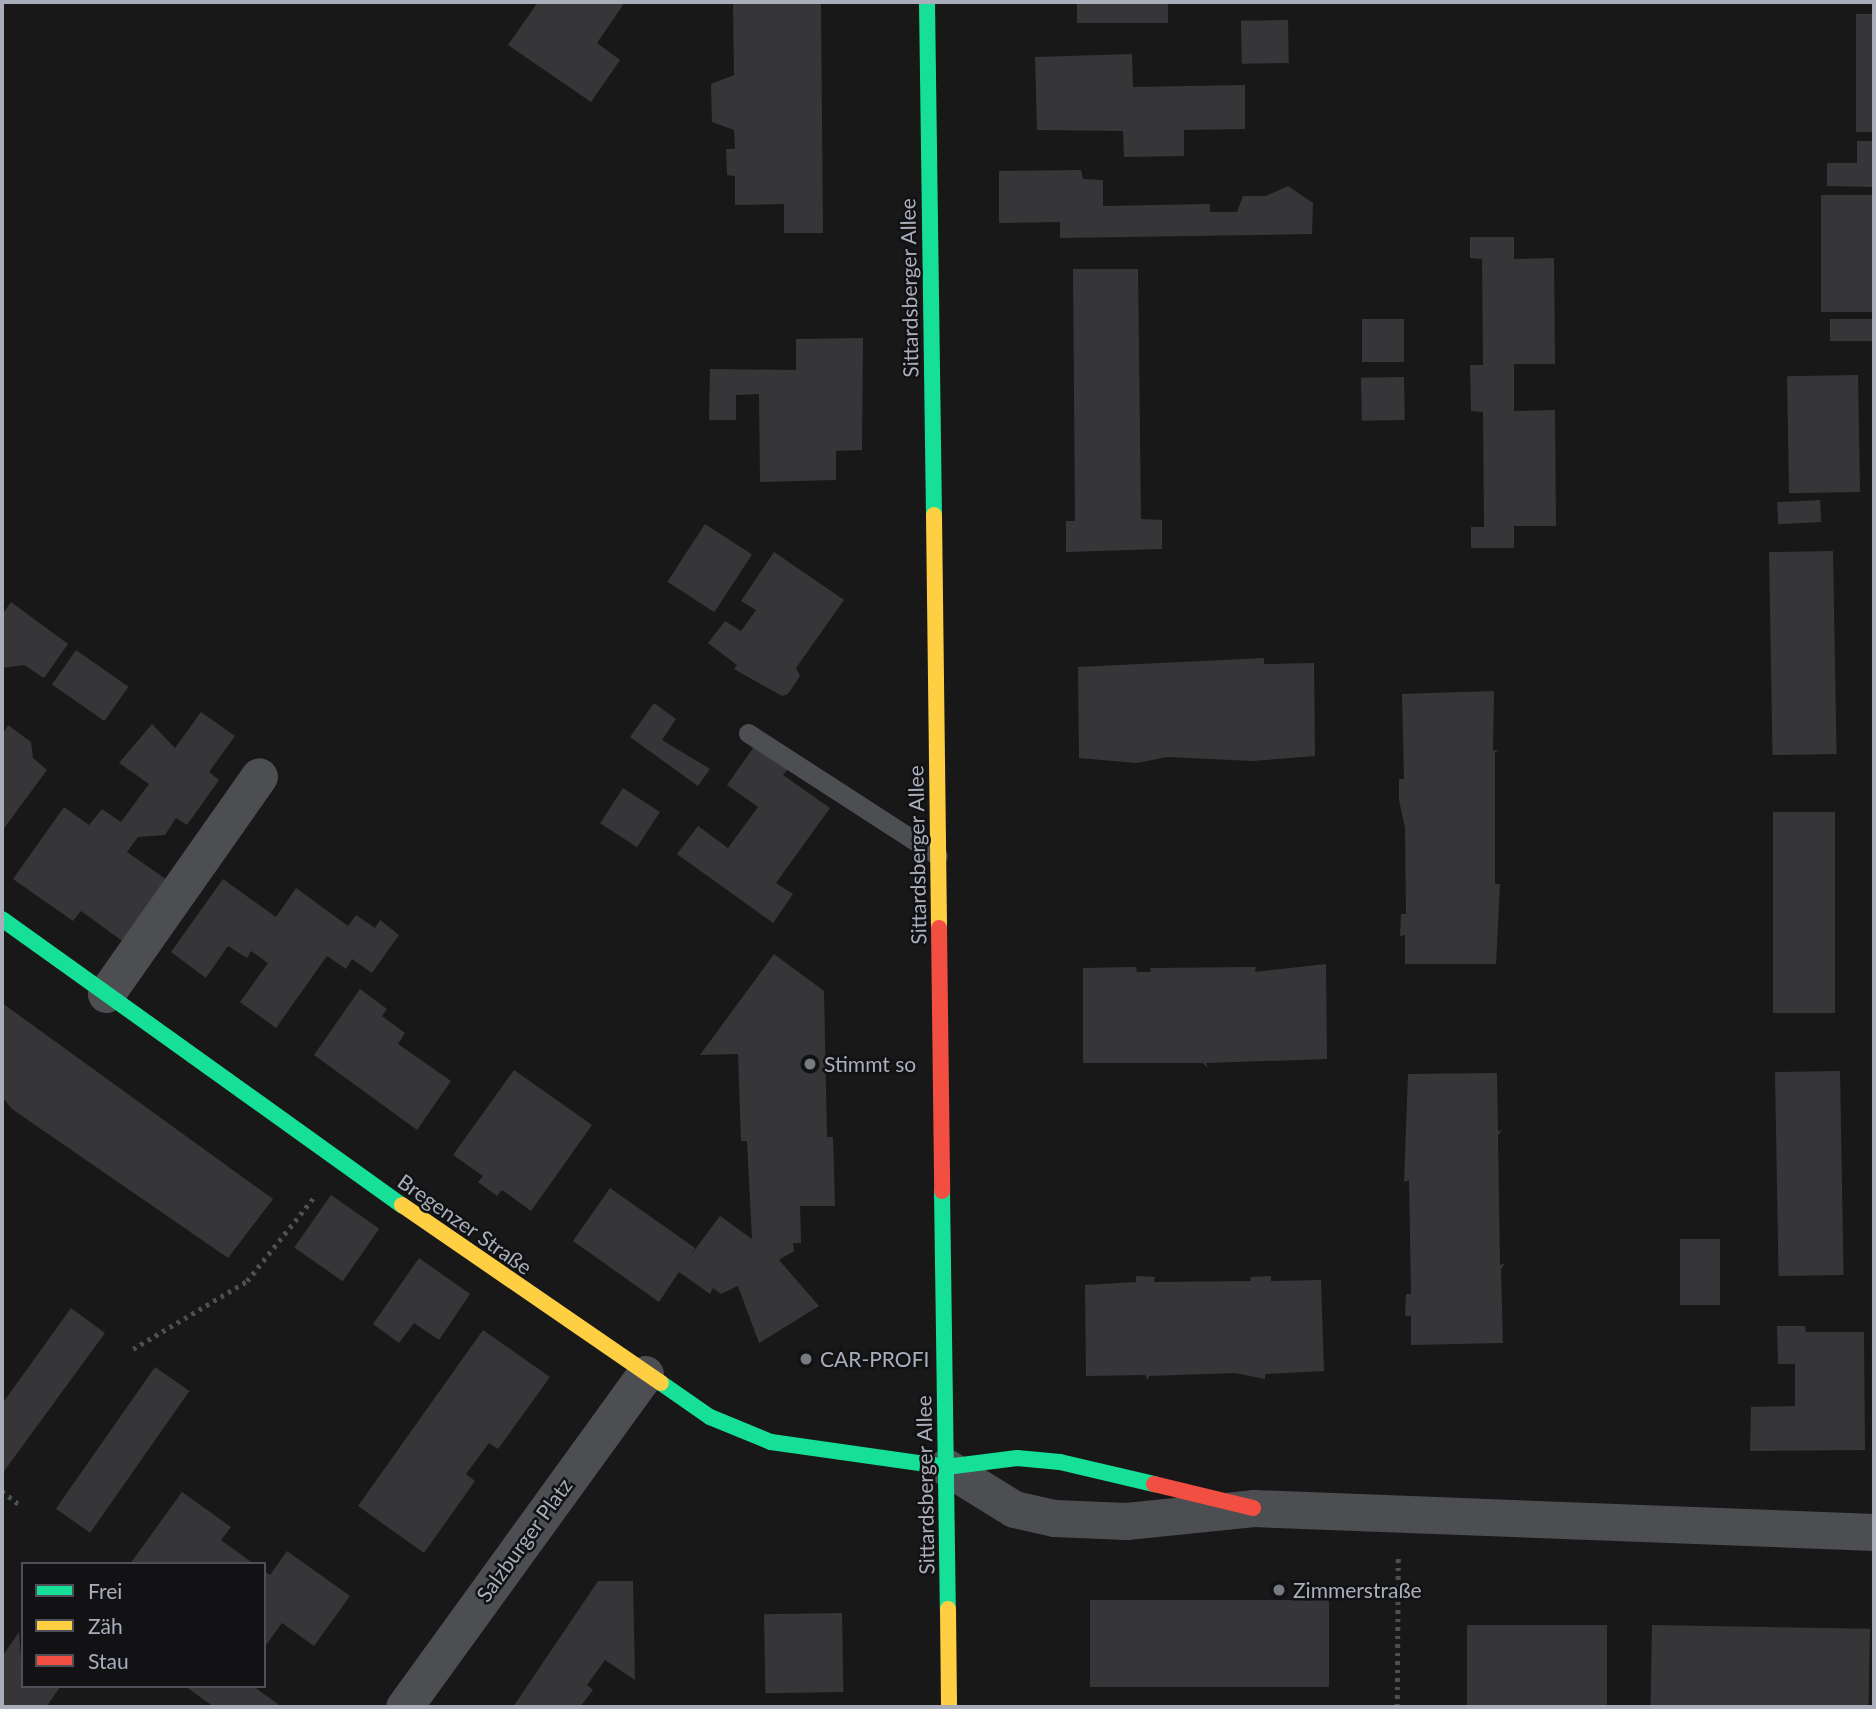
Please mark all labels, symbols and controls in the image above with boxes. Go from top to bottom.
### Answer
street label: Sittardsberger Allee [895,198,923,378]
street label: Sittardsberger Allee [903,765,931,945]
place label: Stimmt so [824,1051,916,1077]
marker: Stimmt so [802,1056,818,1072]
street label: Bregenzer Straße [393,1168,537,1280]
place label: CAR-PROFI [820,1346,929,1372]
marker: CAR-PROFI [798,1351,814,1367]
street label: Sittardsberger Allee [911,1395,939,1575]
street label: Salzburger Platz [471,1473,577,1607]
legend [21,1562,266,1688]
place label: Zimmerstraße [1293,1577,1422,1603]
text: Frei [88,1578,122,1603]
marker: Zimmerstraße [1271,1582,1287,1598]
text: Zäh [88,1613,123,1638]
text: Stau [88,1648,129,1673]

